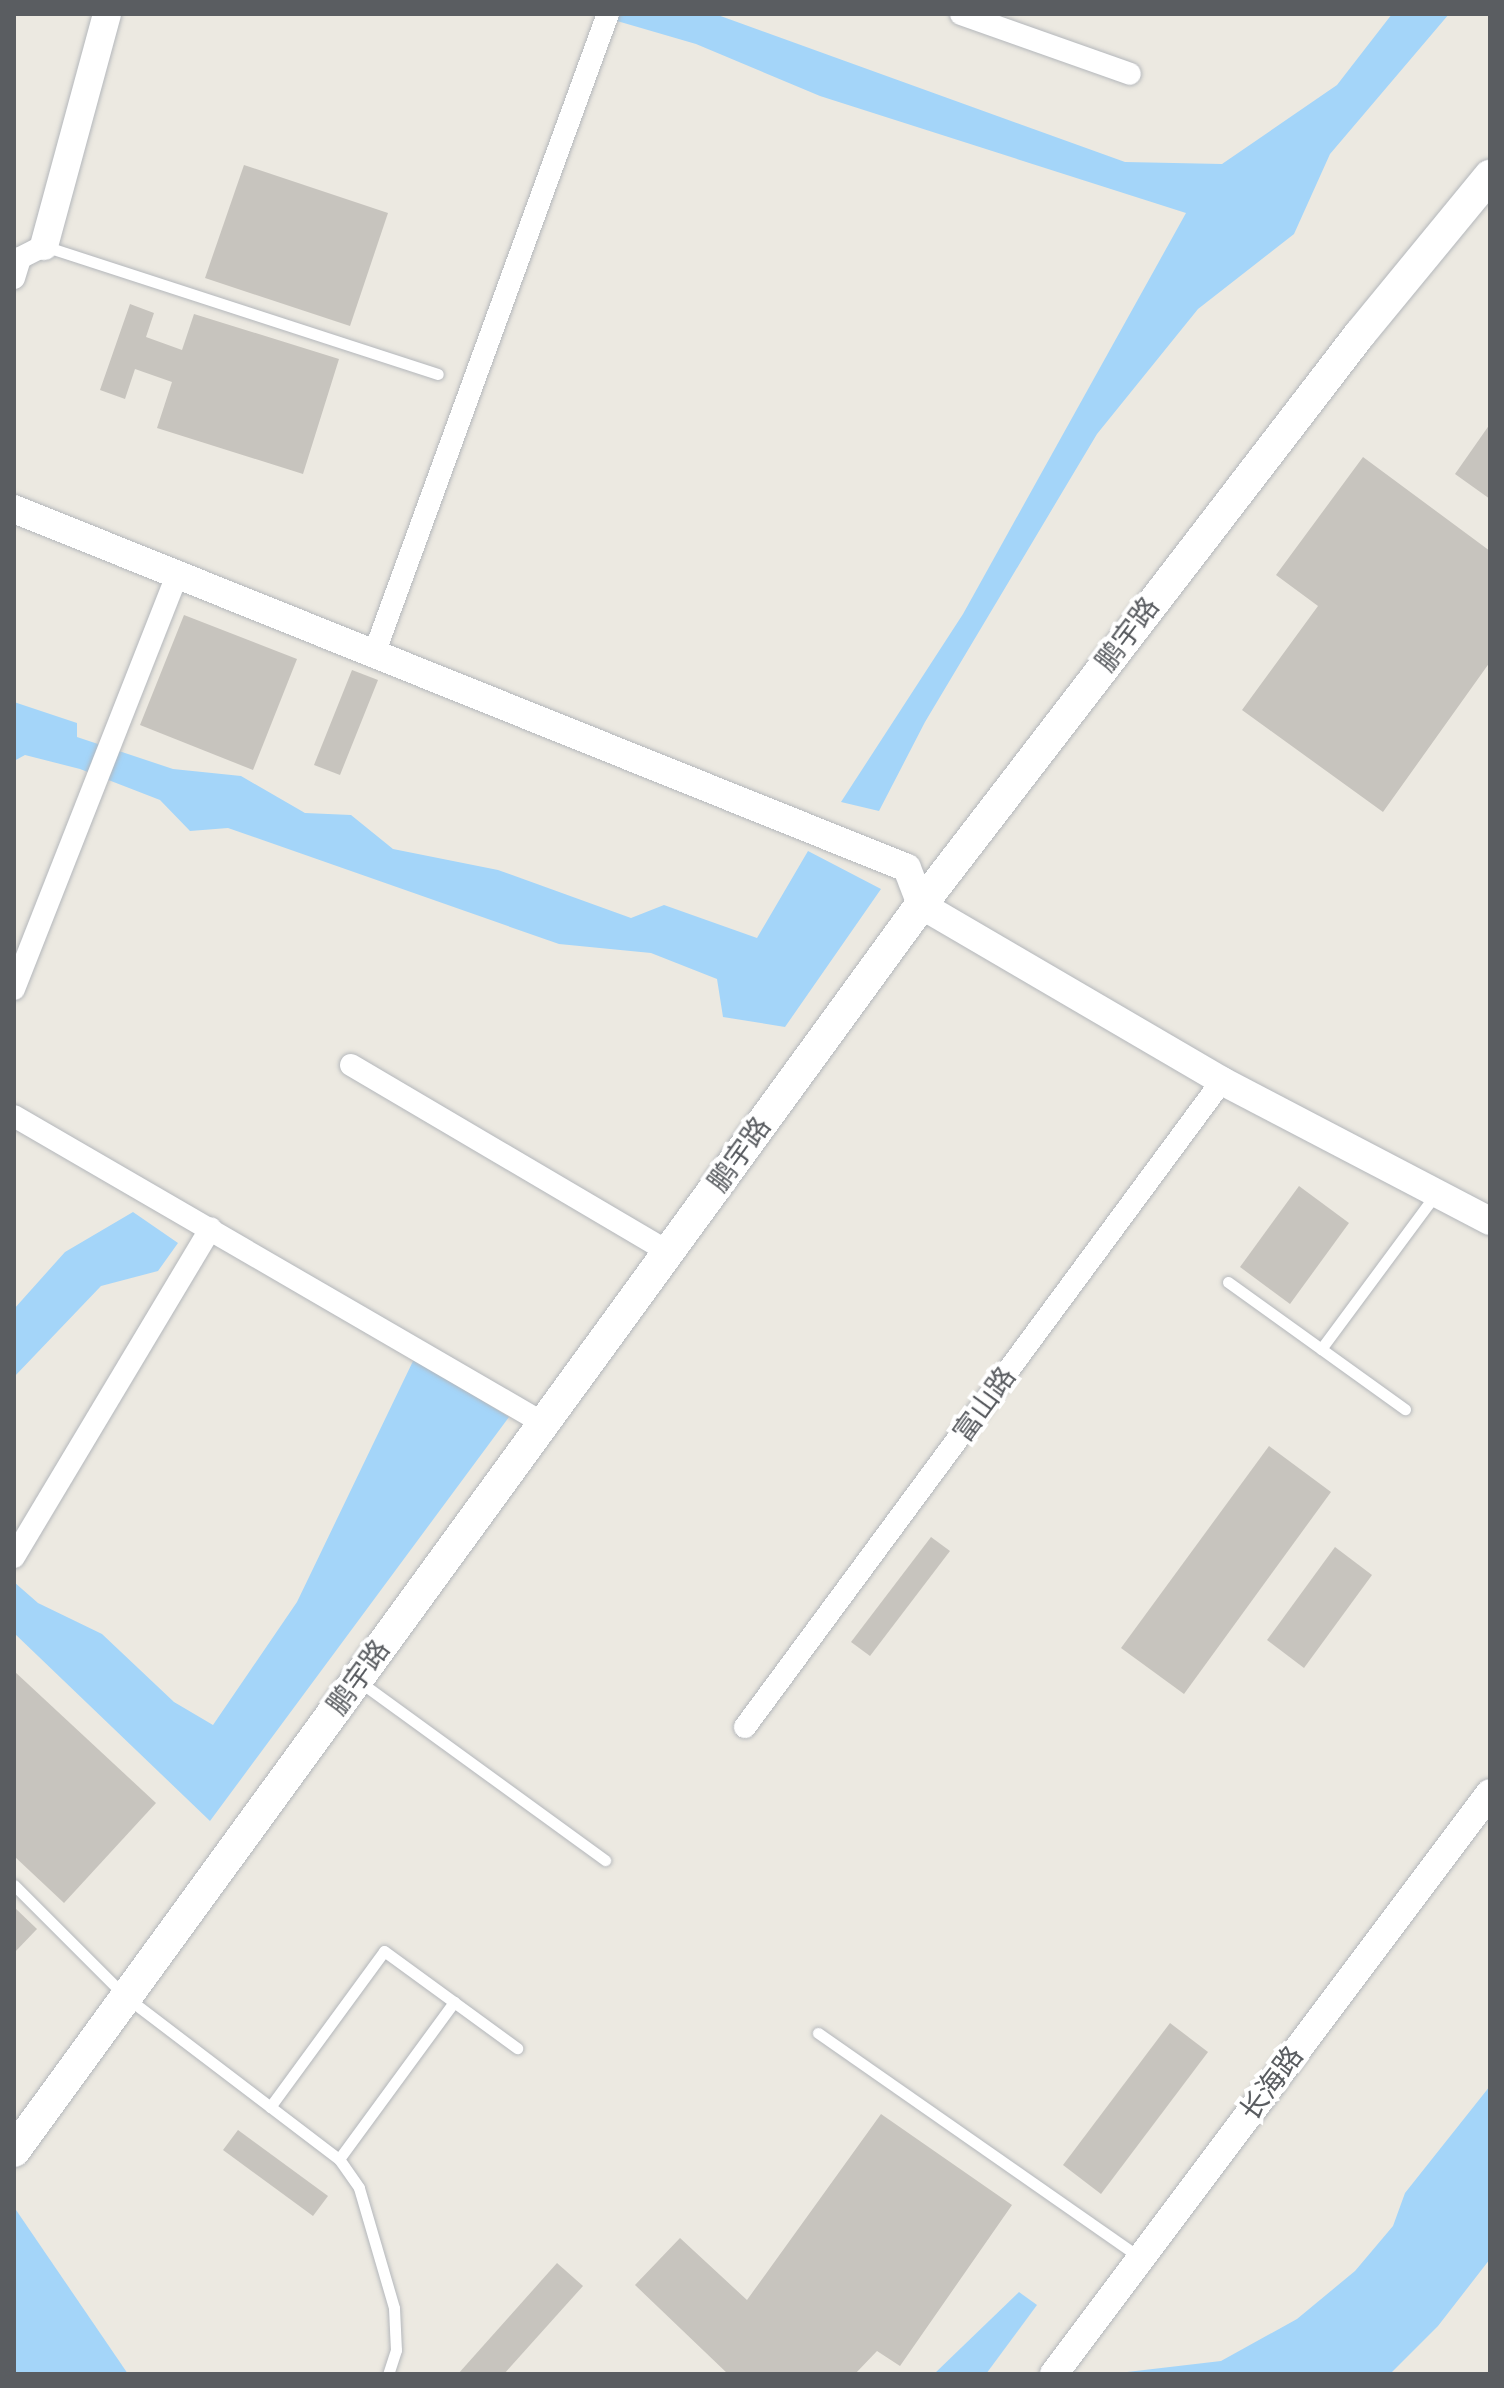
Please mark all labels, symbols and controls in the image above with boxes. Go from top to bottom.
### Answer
street label: 鹏宇路 [1088,590,1166,678]
street label: 鹏宇路 [701,1110,777,1198]
street label: 富山路 [946,1360,1022,1448]
street label: 鹏宇路 [320,1633,396,1721]
street label: 长海路 [1232,2039,1310,2127]

